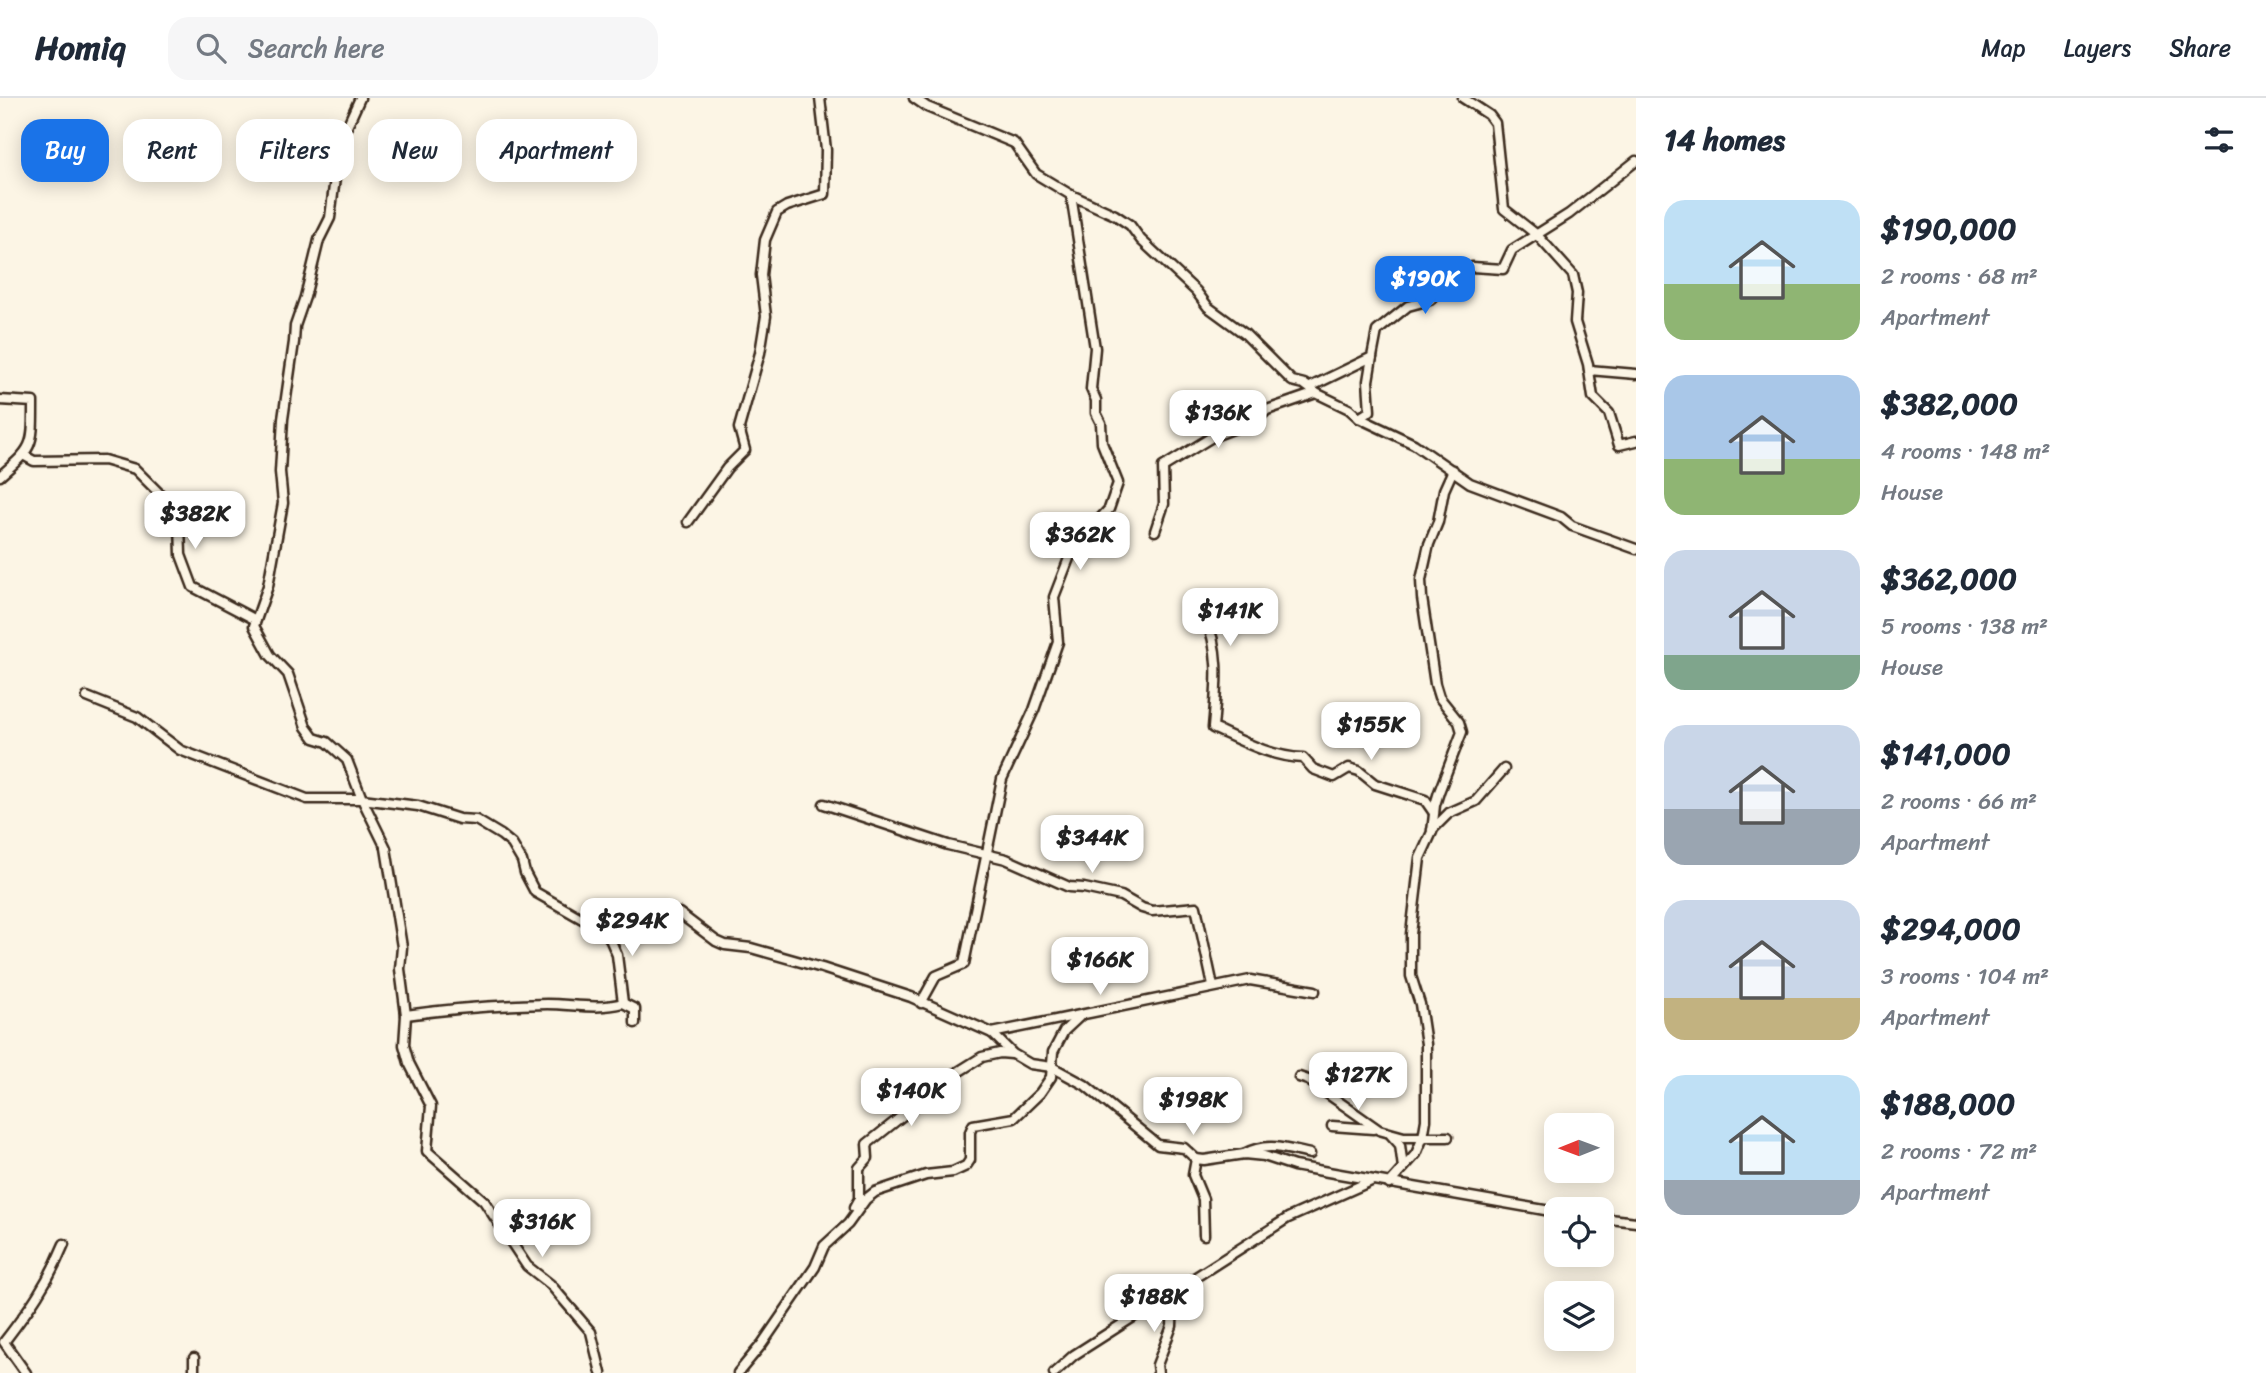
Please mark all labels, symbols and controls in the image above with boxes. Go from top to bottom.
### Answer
search box [168,17,658,80]
text: Homiq [35,19,126,77]
text: Search here [248,25,385,71]
text: Map [1981,27,2026,69]
text: Layers [2064,27,2131,69]
text: Share [2169,27,2231,69]
icon: search [192,29,230,67]
text: 14 homes [1664,113,1785,167]
chip: Buy [21,119,109,182]
chip: Rent [123,119,222,182]
chip: Filters [236,119,354,182]
chip: New [368,119,462,182]
chip: Apartment [476,119,637,182]
icon: filters [2200,121,2238,159]
text: $190,000 [1881,202,2016,256]
icon: home [1720,228,1804,312]
pin: $190K [1376,256,1474,316]
text: 2 rooms · 68 m² [1881,256,2038,297]
text: $190K [1391,258,1459,299]
text: Apartment [1881,297,1990,338]
text: $382,000 [1881,377,2018,431]
pin: $136K [1169,390,1267,450]
text: $136K [1185,392,1251,433]
icon: home [1720,403,1804,487]
text: 4 rooms · 148 m² [1881,431,2050,472]
text: House [1881,472,1943,513]
pin: $382K [146,491,244,551]
text: $382K [160,493,230,534]
pin: $362K [1031,512,1129,572]
text: $362K [1046,514,1114,555]
text: $362,000 [1881,552,2017,606]
icon: home [1720,578,1804,662]
pin: $141K [1181,588,1279,648]
text: $141K [1198,590,1262,631]
text: 5 rooms · 138 m² [1881,606,2048,647]
text: House [1881,647,1943,688]
pin: $155K [1322,702,1420,762]
text: $155K [1337,704,1405,745]
text: $141,000 [1881,727,2011,781]
icon: home [1720,753,1804,837]
text: 2 rooms · 66 m² [1881,781,2037,822]
pin: $344K [1043,816,1141,875]
text: $344K [1057,817,1127,858]
text: Apartment [1881,822,1990,863]
pin: $294K [583,898,681,958]
text: $294K [596,900,668,941]
text: $294,000 [1881,902,2021,956]
icon: home [1720,928,1804,1012]
pin: $166K [1051,937,1149,997]
text: $166K [1067,939,1133,980]
text: 3 rooms · 104 m² [1881,956,2049,997]
text: Apartment [1881,997,1990,1038]
pin: $127K [1309,1052,1407,1112]
text: $127K [1325,1054,1391,1095]
pin: $140K [862,1068,960,1128]
text: $140K [877,1070,945,1111]
pin: $198K [1144,1077,1242,1137]
text: $188,000 [1881,1077,2015,1131]
text: $198K [1159,1079,1227,1120]
icon: home [1720,1103,1804,1187]
north arrow [1544,1113,1614,1183]
map controls [1544,1113,1614,1351]
text: 2 rooms · 72 m² [1881,1131,2037,1172]
text: Apartment [1881,1172,1990,1213]
button: locate [1544,1197,1614,1267]
pin: $316K [493,1200,591,1259]
text: $316K [509,1201,575,1242]
pin: $188K [1105,1274,1203,1334]
text: $188K [1120,1276,1188,1317]
button: layers [1544,1281,1614,1351]

